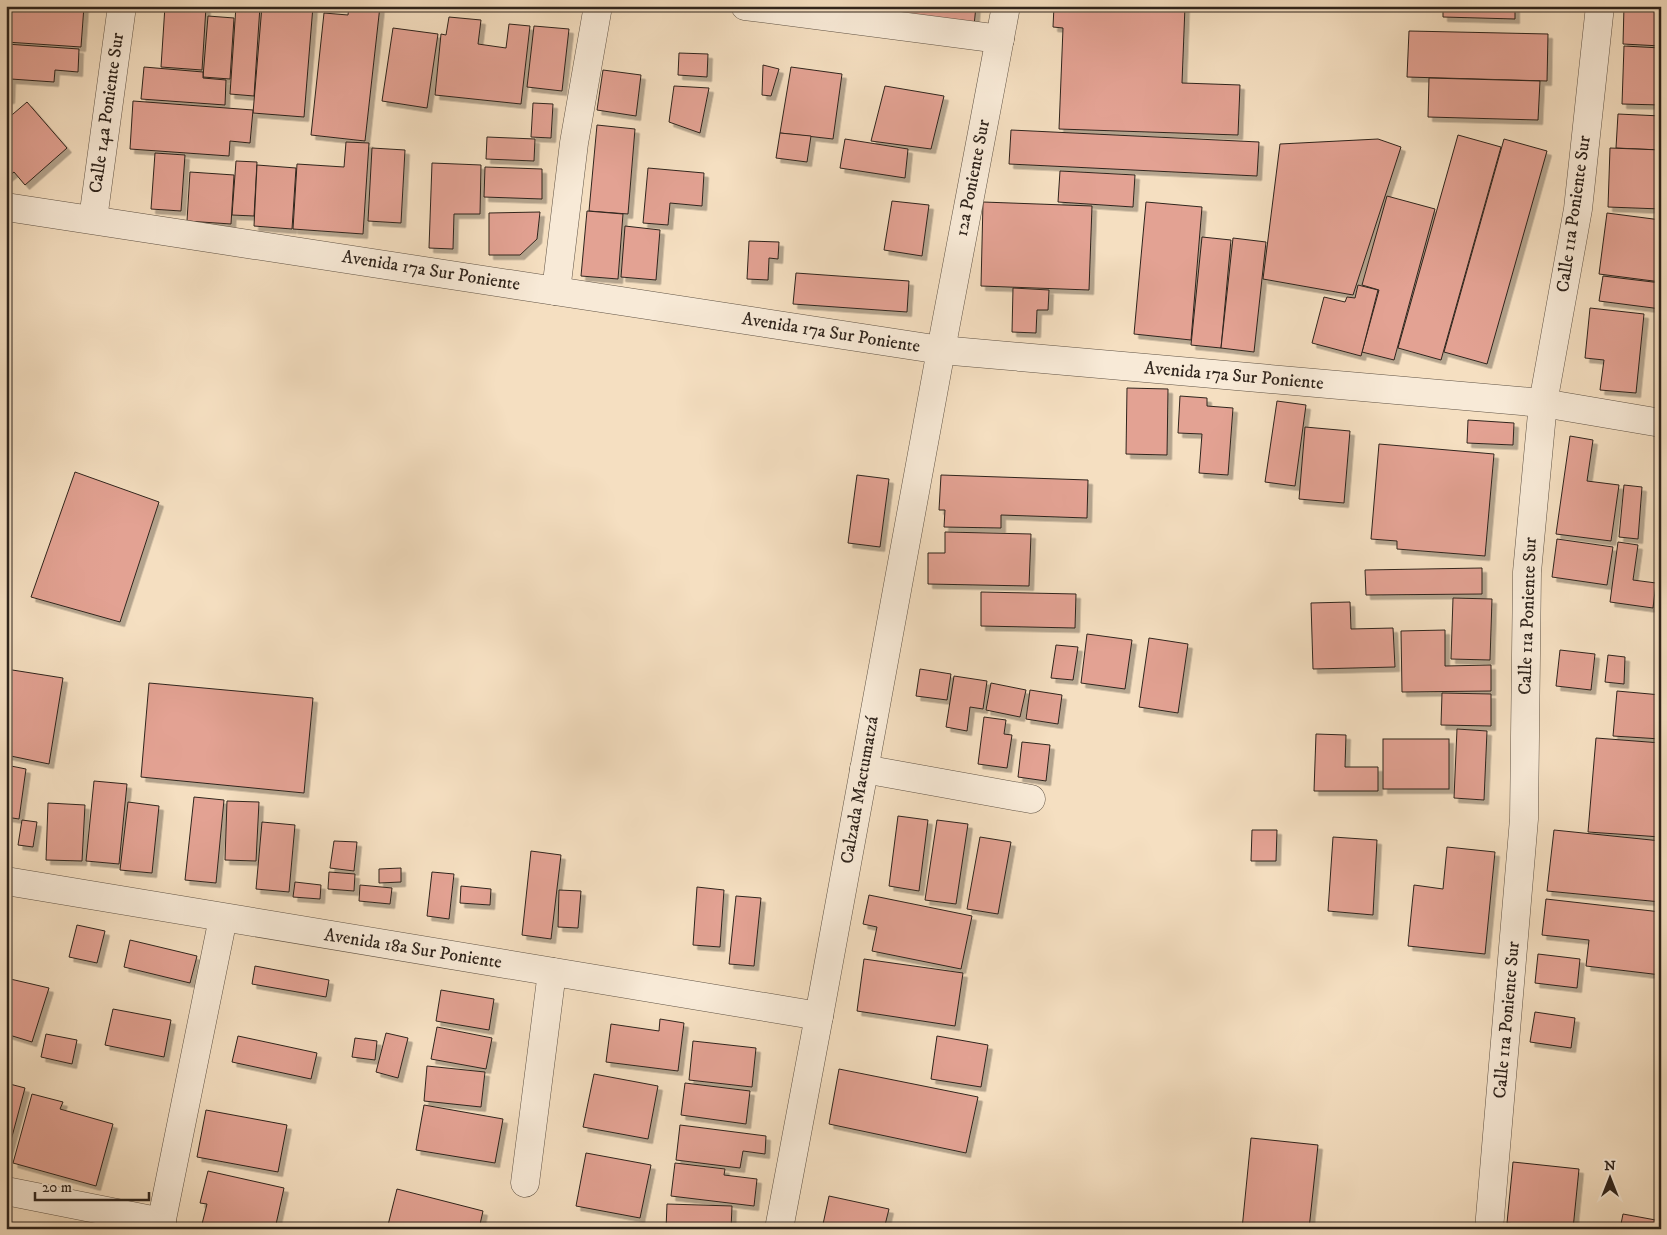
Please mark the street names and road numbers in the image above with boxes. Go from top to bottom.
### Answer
street label: Calle 14a Poniente Sur [85,31,129,195]
street label: 12a Poniente Sur [951,117,995,238]
street label: Calle 11a Poniente Sur [1552,134,1596,294]
street label: Avenida 17a Sur Poniente [340,246,522,296]
street label: Avenida 17a Sur Poniente [740,308,922,358]
street label: Avenida 17a Sur Poniente [1143,357,1325,395]
street label: Calle 11a Poniente Sur [1514,536,1542,695]
street label: Calzada Mactumatzá [836,714,884,866]
street label: Avenida 18a Sur Poniente [323,924,503,974]
street label: Calle 11a Poniente Sur [1489,940,1525,1100]

